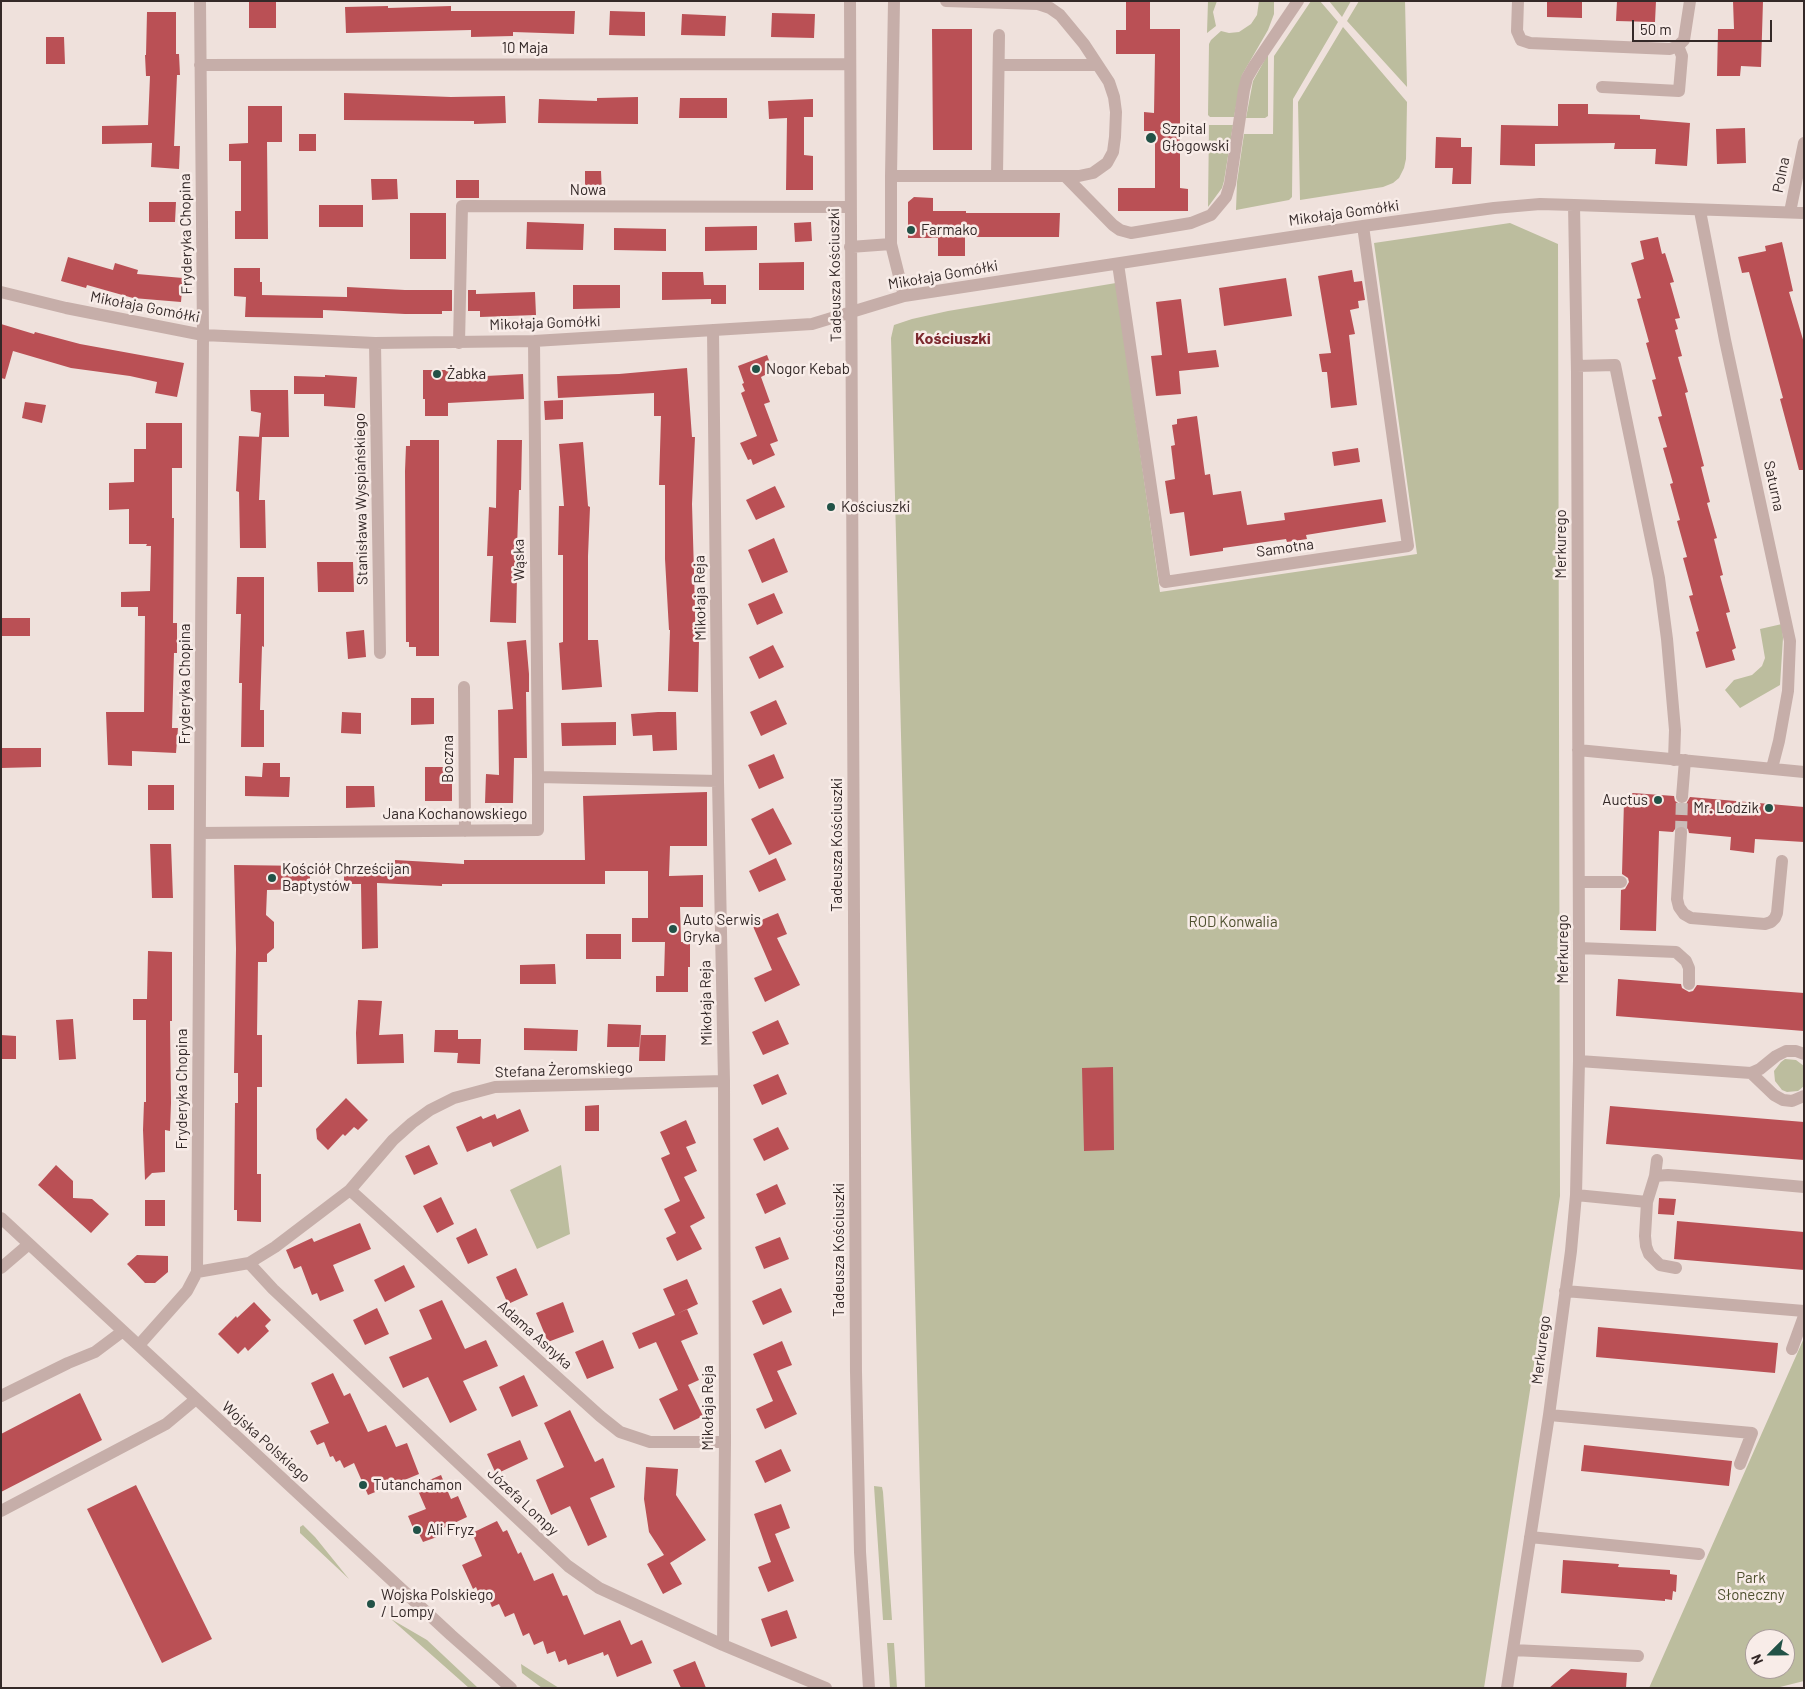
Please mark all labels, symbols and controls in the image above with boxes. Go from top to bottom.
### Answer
scale bar [1635,10,1775,42]
text: 50 m [1640,20,1672,38]
street label: 10 Maja [502,39,548,57]
place label: Szpital Głogowski [1162,120,1229,155]
marker: Szpital Głogowski [1144,131,1158,145]
street label: Polna [1769,156,1793,194]
street label: Fryderyka Chopina [176,173,196,295]
street label: Nowa [570,181,606,199]
street label: Mikołaja Gomółki [1288,196,1400,230]
street label: Tadeusza Kościuszki [825,208,845,342]
place label: Farmako [921,221,978,239]
marker: Farmako [905,224,917,236]
street label: Mikołaja Gomółki [887,256,999,294]
street label: Mikołaja Gomółki [89,288,201,326]
street label: Mikołaja Gomółki [489,312,601,334]
district label: Kościuszki [915,329,991,349]
place label: Nogor Kebab [766,360,850,378]
marker: Nogor Kebab [750,363,762,375]
place label: Żabka [447,365,486,383]
marker: Żabka [431,368,443,380]
street label: Stanisława Wyspiańskiego [350,413,372,585]
street label: Saturna [1760,459,1788,513]
place label: Kościuszki [841,498,910,516]
marker: Kościuszki [825,501,837,513]
street label: Merkurego [1552,509,1570,579]
street label: Samotna [1255,535,1315,561]
street label: Wąska [510,539,528,581]
street label: Mikołaja Reja [690,555,710,641]
street label: Fryderyka Chopina [176,623,194,745]
street label: Boczna [439,735,457,783]
street label: Tadeusza Kościuszki [828,778,846,912]
place label: Auctus [1602,791,1648,809]
marker: Auctus [1652,794,1664,806]
place label: Mr. Lodzik [1693,799,1759,817]
marker: Mr. Lodzik [1763,802,1775,814]
street label: Jana Kochanowskiego [383,805,527,823]
place label: Kościół Chrześcijan Baptystów [282,860,410,895]
marker: Kościół Chrześcijan Baptystów [266,872,278,884]
place label: Auto Serwis Gryka [683,911,761,946]
park label: ROD Konwalia [1188,913,1278,931]
street label: Merkurego [1554,914,1572,984]
marker: Auto Serwis Gryka [667,923,679,935]
street label: Mikołaja Reja [696,960,716,1046]
street label: Fryderyka Chopina [173,1028,191,1150]
street label: Stefana Żeromskiego [495,1059,633,1081]
street label: Tadeusza Kościuszki [830,1183,848,1317]
street label: Adama Asnyka [494,1297,576,1373]
street label: Merkurego [1528,1315,1554,1385]
street label: Mikołaja Reja [699,1365,717,1451]
street label: Wojska Polskiego [218,1398,314,1486]
street label: Józefa Lompy [484,1464,562,1540]
place label: Tutanchamon [373,1476,462,1494]
marker: Tutanchamon [357,1479,369,1491]
place label: Ali Fryz [427,1521,474,1539]
marker: Ali Fryz [411,1524,423,1536]
park label: Park Słoneczny [1717,1569,1785,1604]
place label: Wojska Polskiego / Lompy [381,1586,494,1621]
marker: Wojska Polskiego / Lompy [365,1598,377,1610]
north arrow [1745,1629,1795,1679]
text: N [1747,1652,1766,1667]

